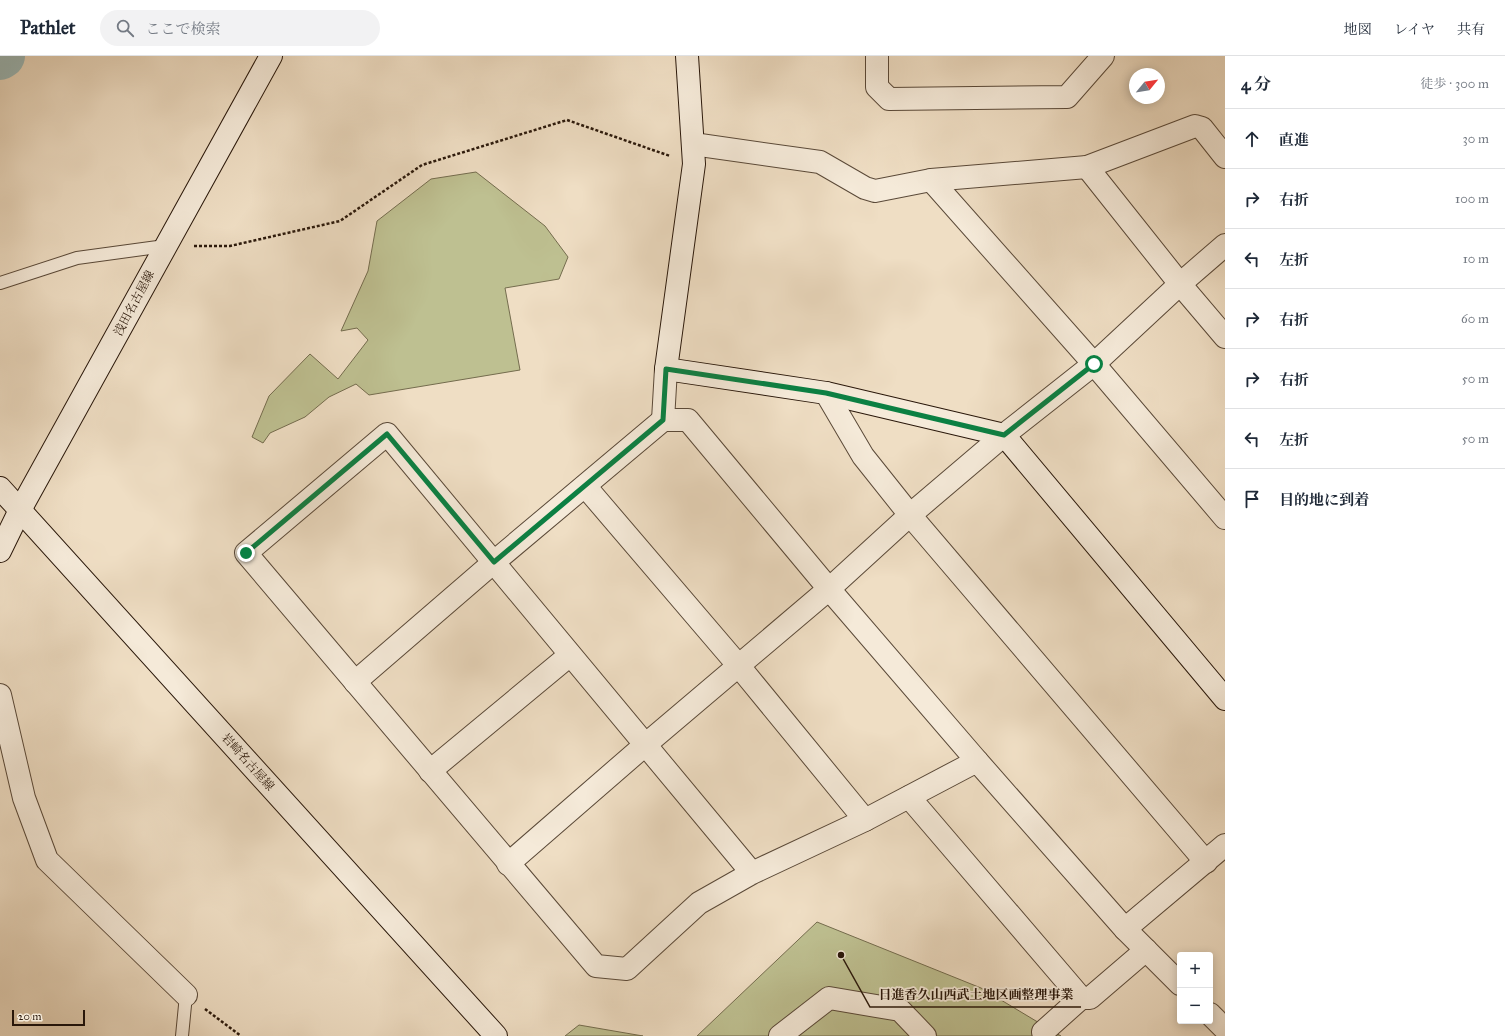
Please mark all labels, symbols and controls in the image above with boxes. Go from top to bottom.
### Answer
search box [100,10,380,46]
text: Pathlet [20,16,76,39]
icon: search [114,17,136,39]
text: ここで検索 [146,20,221,38]
text: 地図 [1344,21,1372,38]
text: レイヤ [1394,21,1435,38]
text: 共有 [1457,21,1485,38]
north arrow [1129,68,1165,104]
text: 4 分 [1241,74,1271,95]
text: 徒歩 · 300 m [1421,76,1489,92]
icon: ahead [1241,128,1263,150]
text: 直進 [1279,131,1309,149]
text: 30 m [1463,131,1489,147]
icon: right [1241,188,1263,210]
text: 右折 [1279,191,1309,209]
text: 100 m [1455,191,1489,207]
icon: left [1241,248,1263,270]
text: 左折 [1279,251,1309,269]
text: 10 m [1463,251,1489,267]
street label: 浅田名古屋線 [111,268,157,338]
icon: right [1241,308,1263,330]
text: 右折 [1279,311,1309,329]
text: 60 m [1461,311,1489,327]
route start [1085,355,1103,373]
icon: right [1241,368,1263,390]
text: 右折 [1279,371,1309,389]
text: 50 m [1462,371,1489,387]
icon: left [1241,428,1263,450]
text: 左折 [1279,431,1309,449]
text: 50 m [1462,431,1489,447]
icon: arrive [1241,488,1263,510]
text: 目的地に到着 [1279,491,1369,509]
route end [237,544,255,562]
street label: 岩崎名古屋線 [219,731,277,793]
map controls [1177,952,1213,1024]
button: + [1177,952,1213,988]
callout: 日進香久山西武土地区画整理事業 [870,982,1081,1007]
text: 日進香久山西武土地区画整理事業 [878,987,1074,1003]
button: − [1177,988,1213,1024]
scale bar [12,1008,85,1027]
text: 20 m [18,1010,41,1023]

